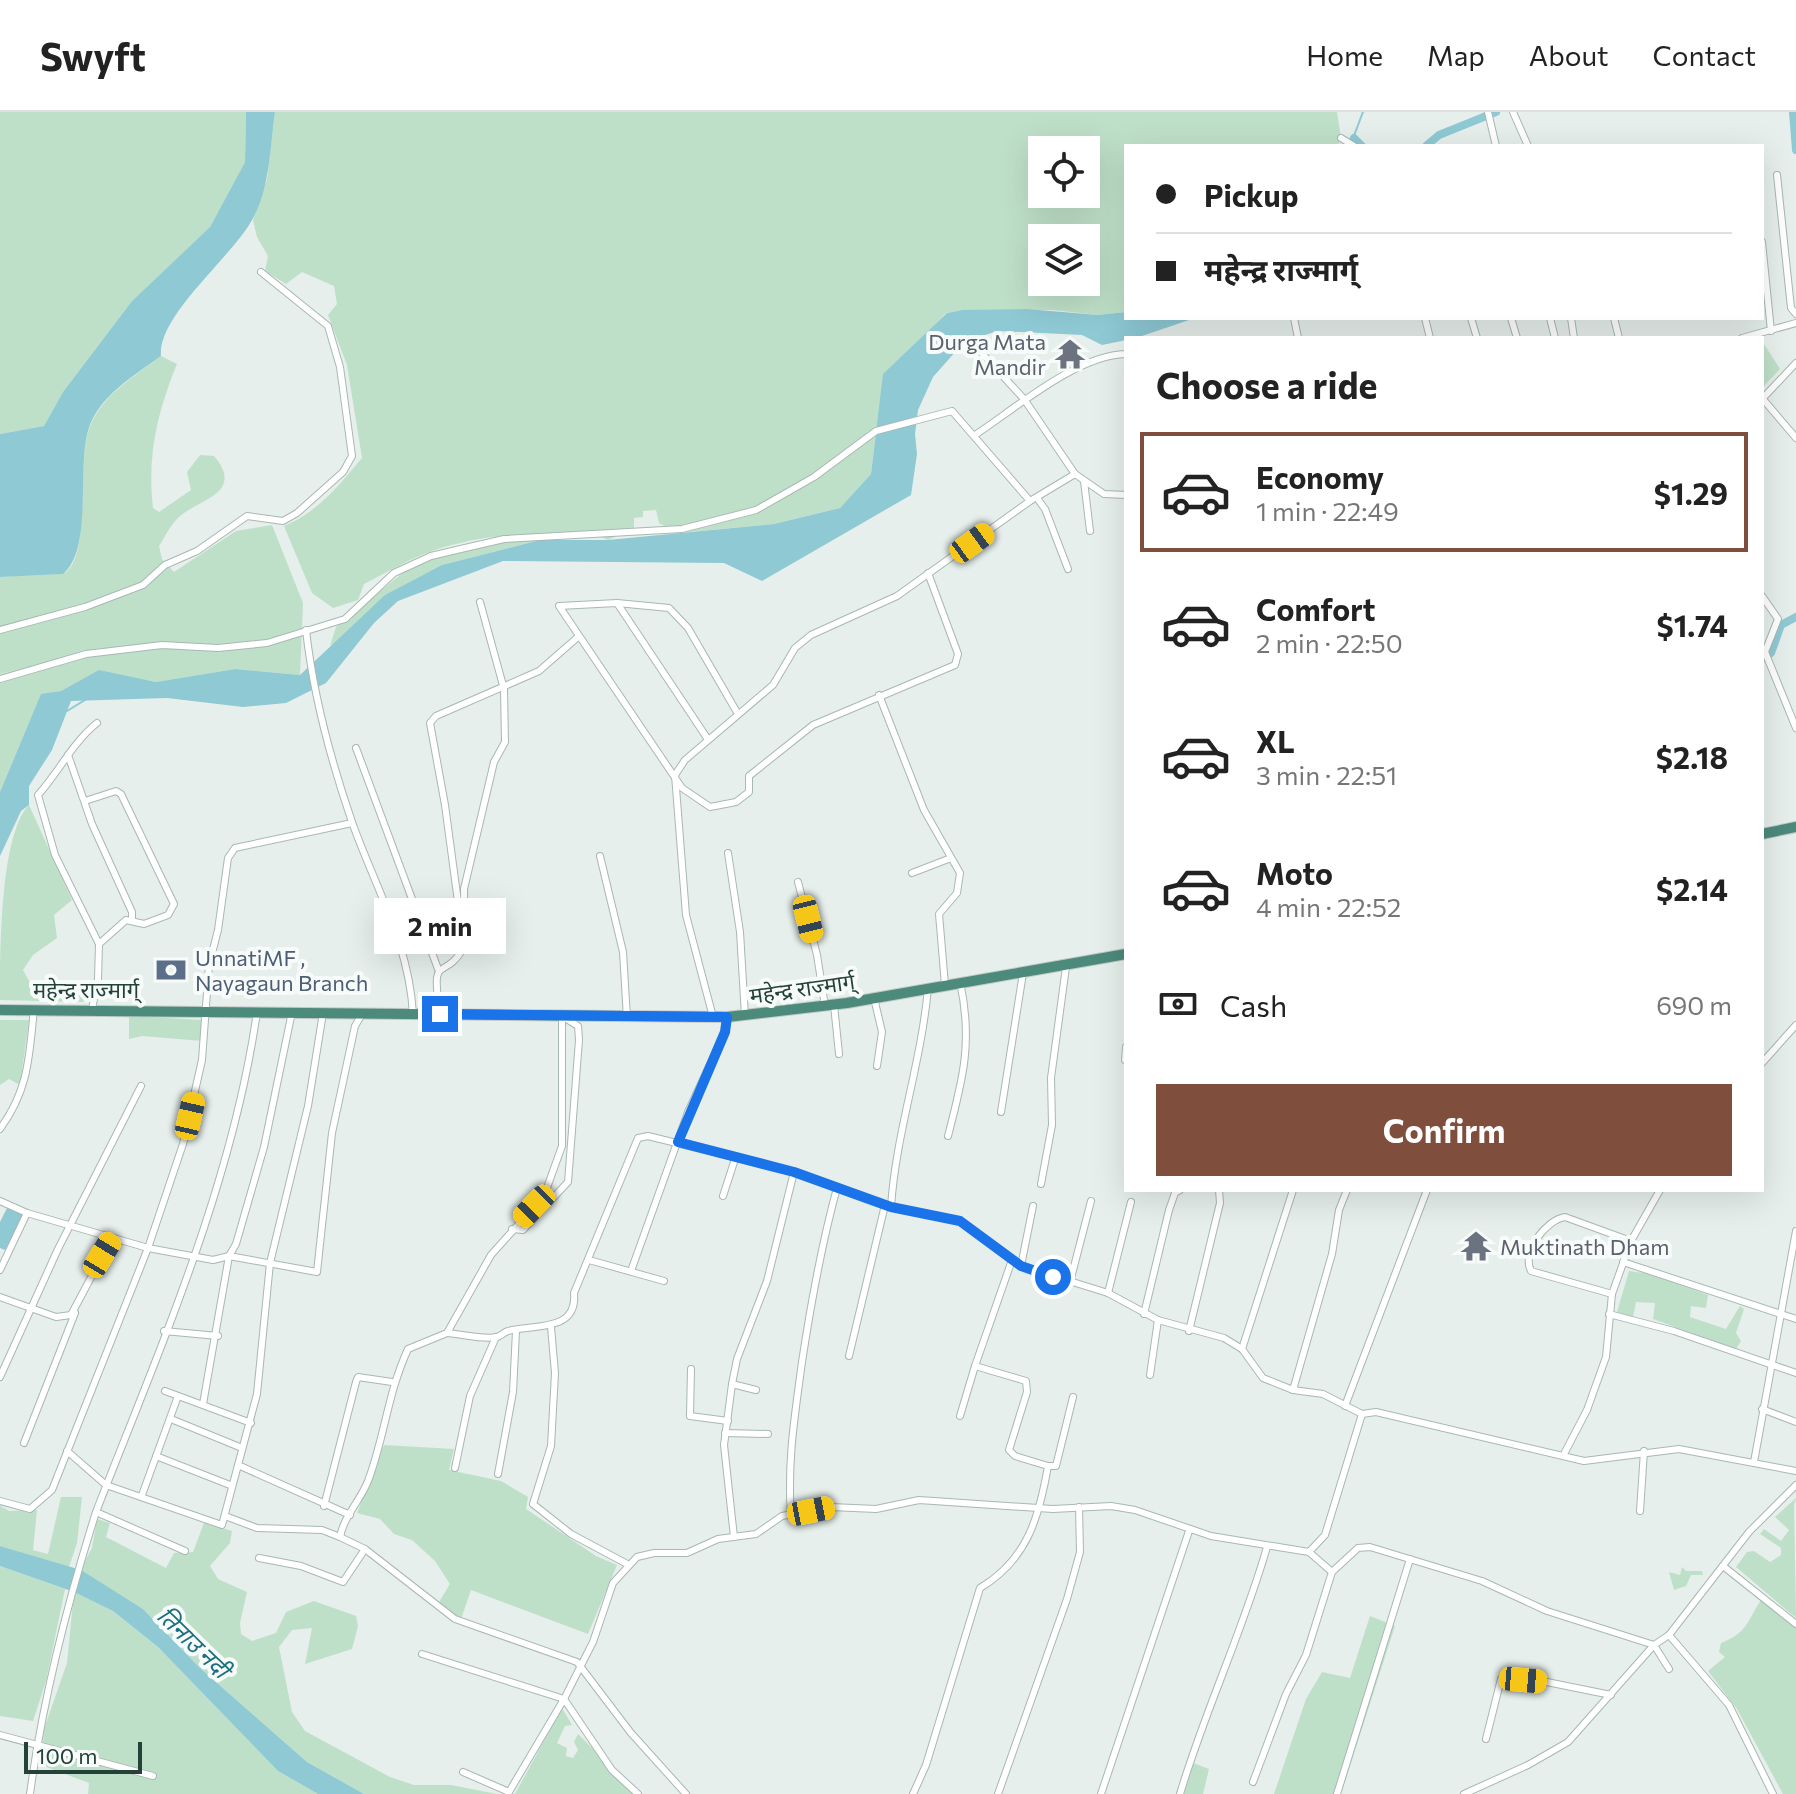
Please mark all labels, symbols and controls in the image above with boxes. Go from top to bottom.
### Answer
text: Swyft [40,32,146,79]
text: Home [1306,38,1383,72]
text: Map [1427,38,1485,72]
text: About [1529,38,1609,72]
text: Contact [1653,38,1756,72]
map controls [1028,136,1100,296]
button: locate [1028,136,1100,208]
text: Pickup [1204,176,1298,213]
button: layers [1028,224,1100,296]
text: महेन्द्र राज्मार्ग् [1204,250,1358,287]
place label: Durga Mata Mandir [928,328,1046,380]
temple icon: Durga Mata Mandir [1053,337,1087,371]
text: Choose a ride [1156,362,1377,406]
icon: car [1160,456,1232,528]
text: Economy [1256,458,1384,495]
text: $1.29 [1654,474,1728,511]
text: 1 min · 22:49 [1256,495,1399,526]
car [946,519,998,567]
icon: car [1160,588,1232,660]
text: Comfort [1256,590,1375,627]
text: $1.74 [1656,606,1728,643]
text: 2 min · 22:50 [1256,627,1403,658]
icon: car [1160,720,1232,792]
text: XL [1256,722,1295,759]
text: $2.18 [1656,738,1728,775]
text: 3 min · 22:51 [1256,759,1397,790]
icon: car [1160,852,1232,924]
text: Moto [1256,854,1333,891]
text: $2.14 [1656,870,1728,907]
text: 4 min · 22:52 [1256,891,1401,922]
car [791,893,825,945]
callout: 2 min [374,898,506,954]
text: 2 min [408,910,472,941]
place label: UnnatiMF , Nayagaun Branch [195,944,368,996]
bank icon: UnnatiMF , Nayagaun Branch [154,953,188,987]
street label: महेन्द्र राज्मार्ग् [748,967,859,1010]
street label: महेन्द्र राज्मार्ग् [33,976,142,1004]
icon: cash [1156,982,1200,1026]
text: Cash [1220,986,1287,1023]
text: 690 m [1656,989,1732,1020]
route end [422,996,458,1032]
button: Confirm [1156,1084,1732,1176]
car [173,1090,207,1142]
car [509,1180,559,1232]
car [79,1228,125,1282]
temple icon: Muktinath Dham [1459,1229,1493,1263]
place label: Muktinath Dham [1500,1233,1669,1260]
route start [1035,1259,1071,1295]
car [785,1495,837,1527]
water label: तिनाउ नदी [152,1600,240,1687]
car [1498,1666,1548,1694]
scale bar [24,1738,142,1774]
text: 100 m [36,1742,98,1769]

